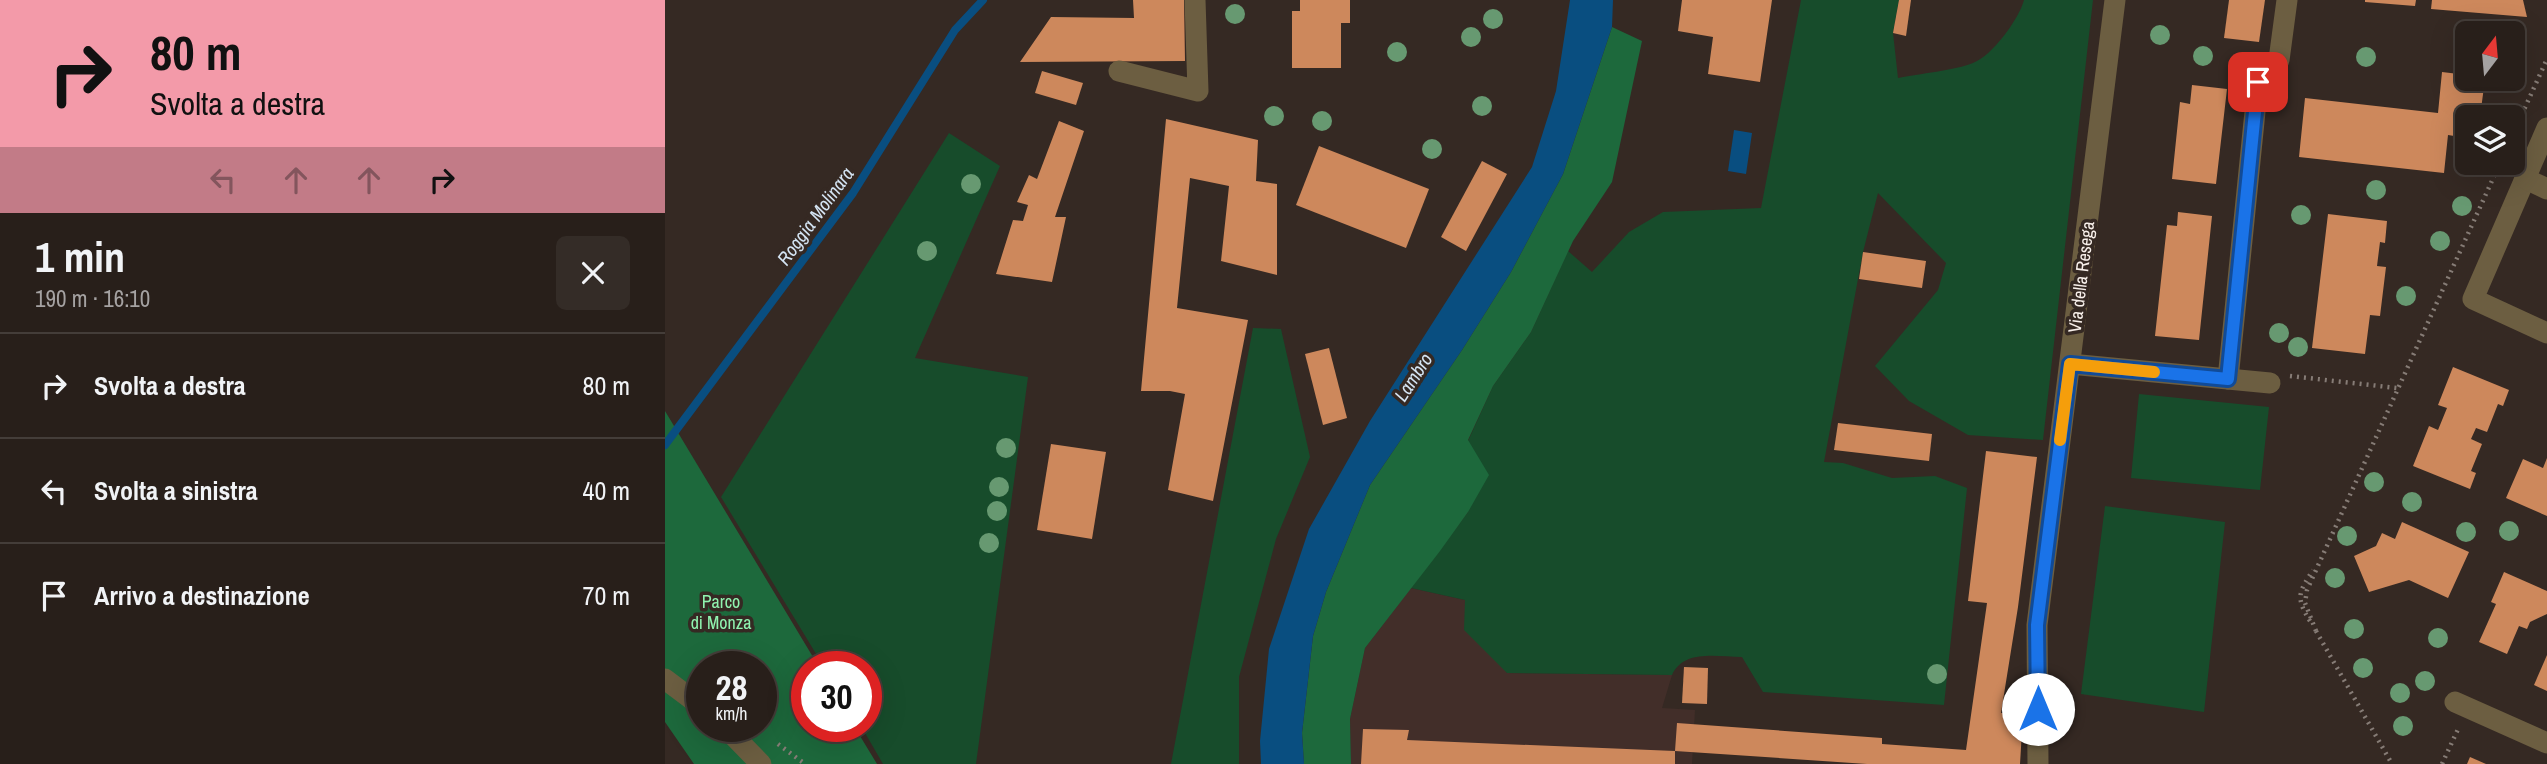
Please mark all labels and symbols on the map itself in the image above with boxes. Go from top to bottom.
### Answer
north arrow [2455,21,2525,91]
pin [2228,52,2288,112]
water label: Roggia Molinara [771,162,860,270]
street label: Via della Resega [2062,220,2100,334]
water label: Lambro [1388,347,1438,406]
park label: Parco di Monza [691,589,751,635]
speed limit sign: 30 [791,651,882,742]
position arrow [2001,672,2075,746]

